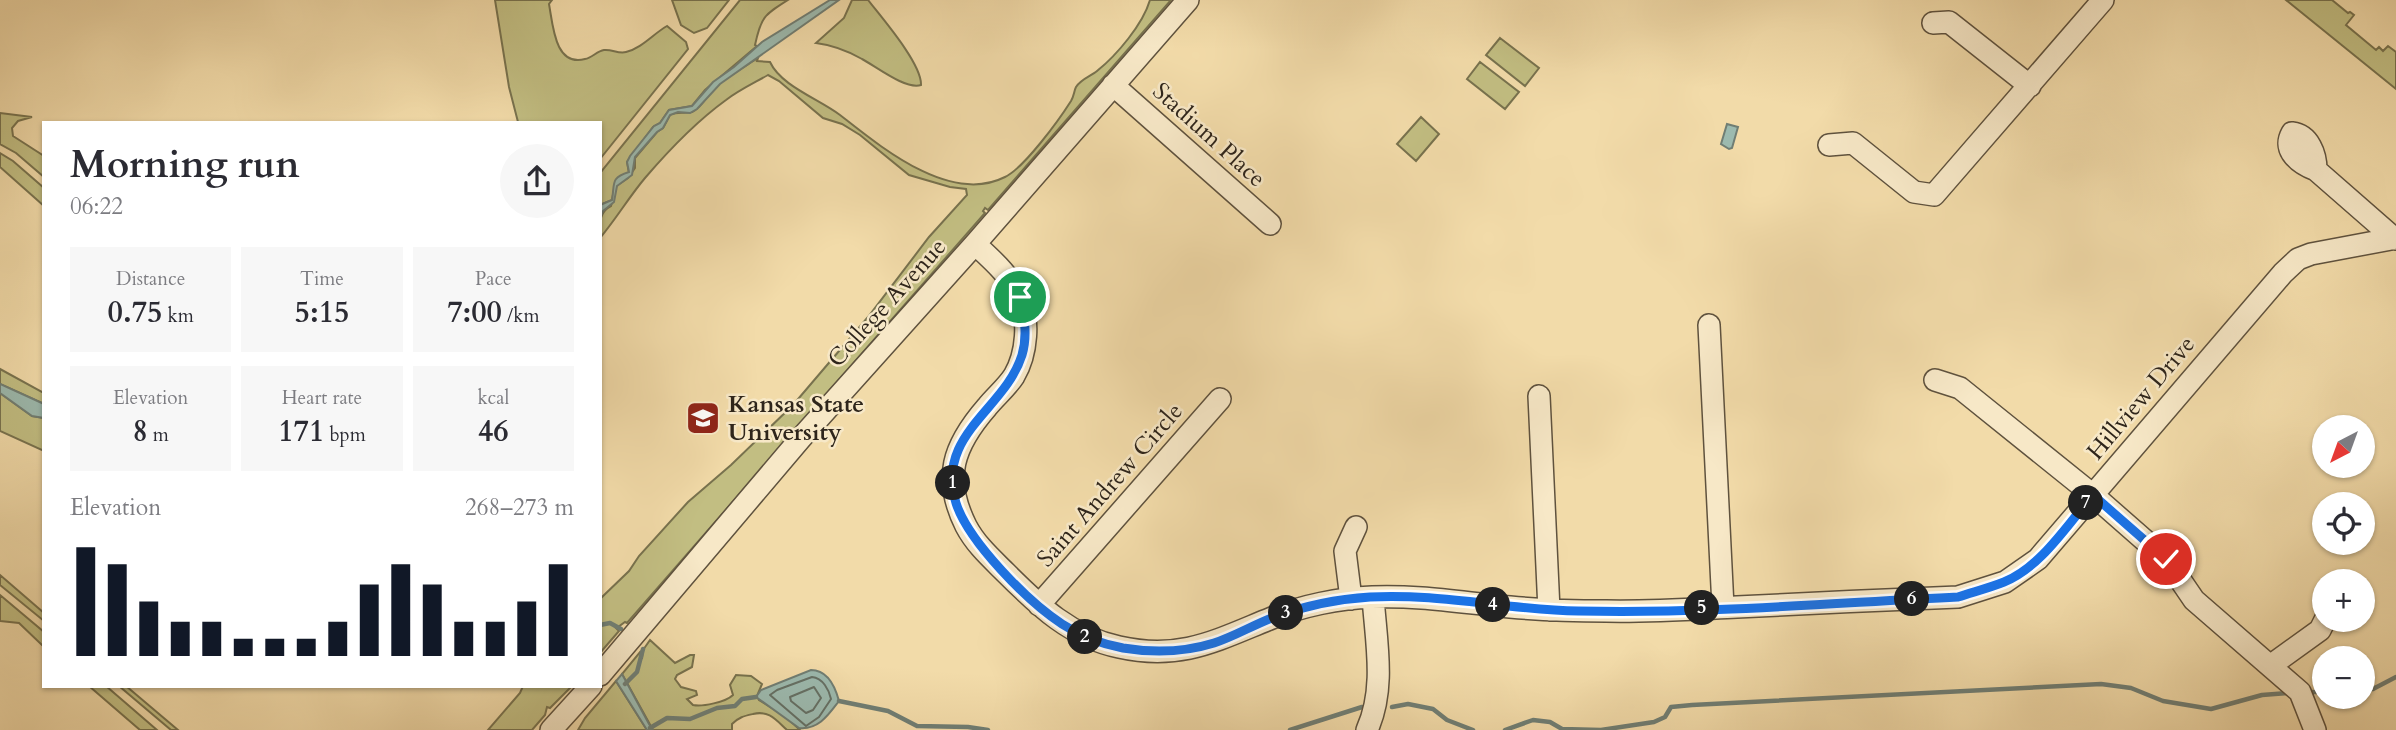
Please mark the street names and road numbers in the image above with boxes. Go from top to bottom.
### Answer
street label: Stadium Place [1145,75,1273,195]
street label: College Avenue [820,231,954,375]
street label: Hillview Drive [2079,329,2203,467]
street label: Saint Andrew Circle [1029,396,1191,574]

